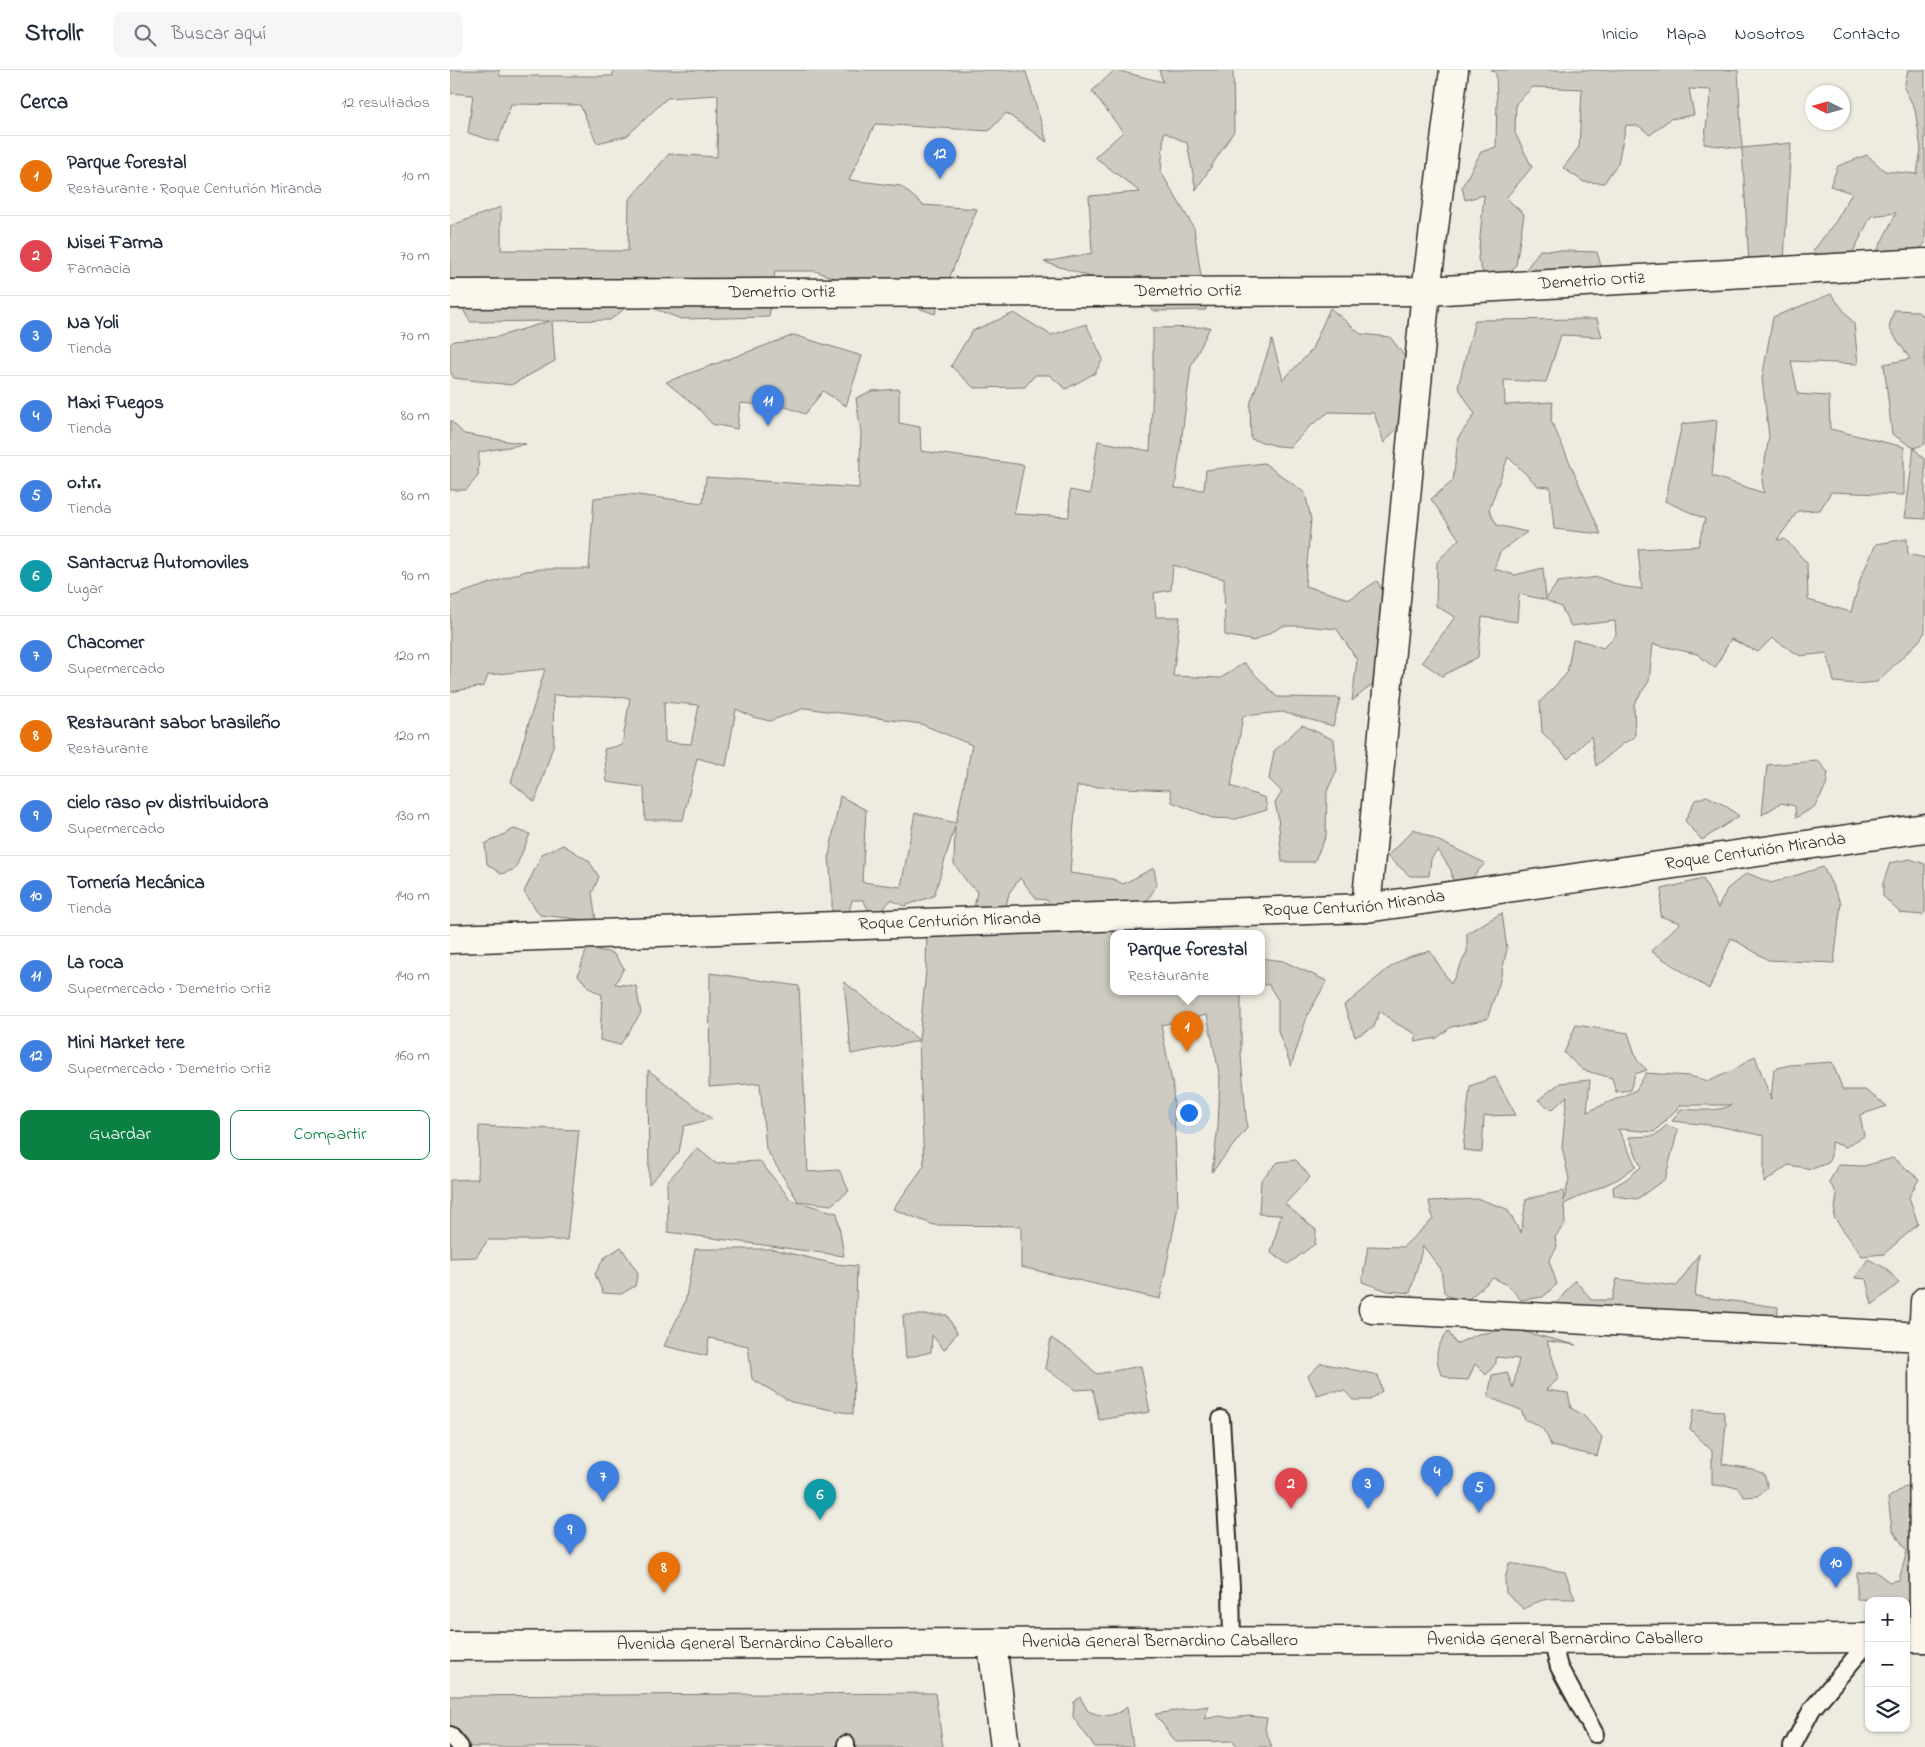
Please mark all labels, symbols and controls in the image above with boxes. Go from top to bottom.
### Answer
search box [113,12,463,57]
text: Strollr [25,17,83,52]
icon: search [131,21,159,49]
text: Buscar aquí [171,21,266,48]
text: Inicio [1601,22,1638,48]
text: Mapa [1666,22,1707,48]
text: Nosotros [1735,22,1805,48]
text: Contacto [1833,22,1900,48]
north arrow [1805,85,1850,130]
text: Cerca [20,88,68,118]
text: 12 resultados [341,91,430,115]
pin: 12 [924,138,956,179]
text: Parque forestal [67,150,186,177]
text: 1 [33,164,39,188]
text: 10 m [402,164,430,188]
text: Restaurante · Roque Centurión Miranda [67,177,322,201]
text: Nisei Farma [67,230,163,257]
text: 2 [32,244,40,268]
text: 70 m [400,244,430,268]
text: Farmacia [67,257,131,281]
street label: Demetrio Ortiz [1537,266,1646,298]
street label: Demetrio Ortiz [1134,279,1242,305]
street label: Demetrio Ortiz [728,280,836,306]
text: Na Yoli [67,310,119,337]
text: 3 [33,324,39,348]
text: 70 m [400,324,430,348]
text: Tienda [67,337,112,361]
pin: 11 [752,385,784,426]
text: Maxi Fuegos [67,390,164,417]
text: 4 [33,404,39,428]
text: 80 m [401,404,430,428]
text: Tienda [67,417,112,441]
text: o.t.r. [67,470,101,497]
text: 5 [31,484,41,508]
text: 80 m [401,484,430,508]
text: Tienda [67,497,112,521]
text: Santacruz Automoviles [67,550,249,577]
text: 6 [32,564,40,588]
text: 90 m [402,564,430,588]
text: Lugar [67,577,103,601]
text: Chacomer [67,630,144,657]
text: 7 [33,644,39,668]
text: 120 m [394,644,430,668]
text: Supermercado [67,657,165,681]
text: Restaurant sabor brasileño [67,710,281,737]
text: 8 [33,724,39,748]
text: 120 m [394,724,430,748]
text: Restaurante [67,737,148,761]
text: cielo raso pv distribuidora [67,790,269,817]
text: 9 [34,804,38,828]
text: 130 m [395,804,430,828]
text: Supermercado [67,817,165,841]
street label: Roque Centurión Miranda [1663,826,1848,878]
text: Tornería Mecánica [67,870,205,897]
text: 10 [30,884,42,908]
text: 140 m [395,884,430,908]
street label: Roque Centurión Miranda [1263,884,1447,924]
text: Tienda [67,897,112,921]
street label: Roque Centurión Miranda [858,906,1041,938]
popup [1110,930,1265,995]
text: Parque forestal [1128,937,1247,964]
text: La roca [67,950,124,977]
text: 11 [31,964,41,988]
text: 140 m [395,964,430,988]
text: Restaurante [1128,964,1209,988]
text: Supermercado · Demetrio Ortiz [67,977,271,1001]
pin: 1 [1171,1011,1203,1052]
text: Mini Market tere [67,1030,184,1057]
text: 12 [29,1044,43,1068]
text: 160 m [395,1044,430,1068]
text: Supermercado · Demetrio Ortiz [67,1057,271,1081]
your location [1176,1100,1202,1126]
button: Guardar [20,1110,220,1160]
button: Compartir [230,1110,430,1160]
pin: 4 [1421,1456,1453,1497]
pin: 7 [587,1461,619,1502]
pin: 2 [1275,1468,1307,1509]
pin: 3 [1352,1468,1384,1509]
pin: 5 [1463,1472,1495,1513]
pin: 6 [804,1479,836,1520]
pin: 9 [554,1514,586,1555]
pin: 10 [1820,1547,1852,1588]
pin: 8 [648,1552,680,1593]
map controls [1865,1597,1910,1732]
button: + [1865,1597,1910,1642]
street label: Avenida General Bernardino Caballero [1427,1626,1703,1653]
street label: Avenida General Bernardino Caballero [1022,1628,1298,1656]
street label: Avenida General Bernardino Caballero [617,1631,893,1658]
button: − [1865,1642,1910,1687]
button: layers [1865,1687,1910,1732]

